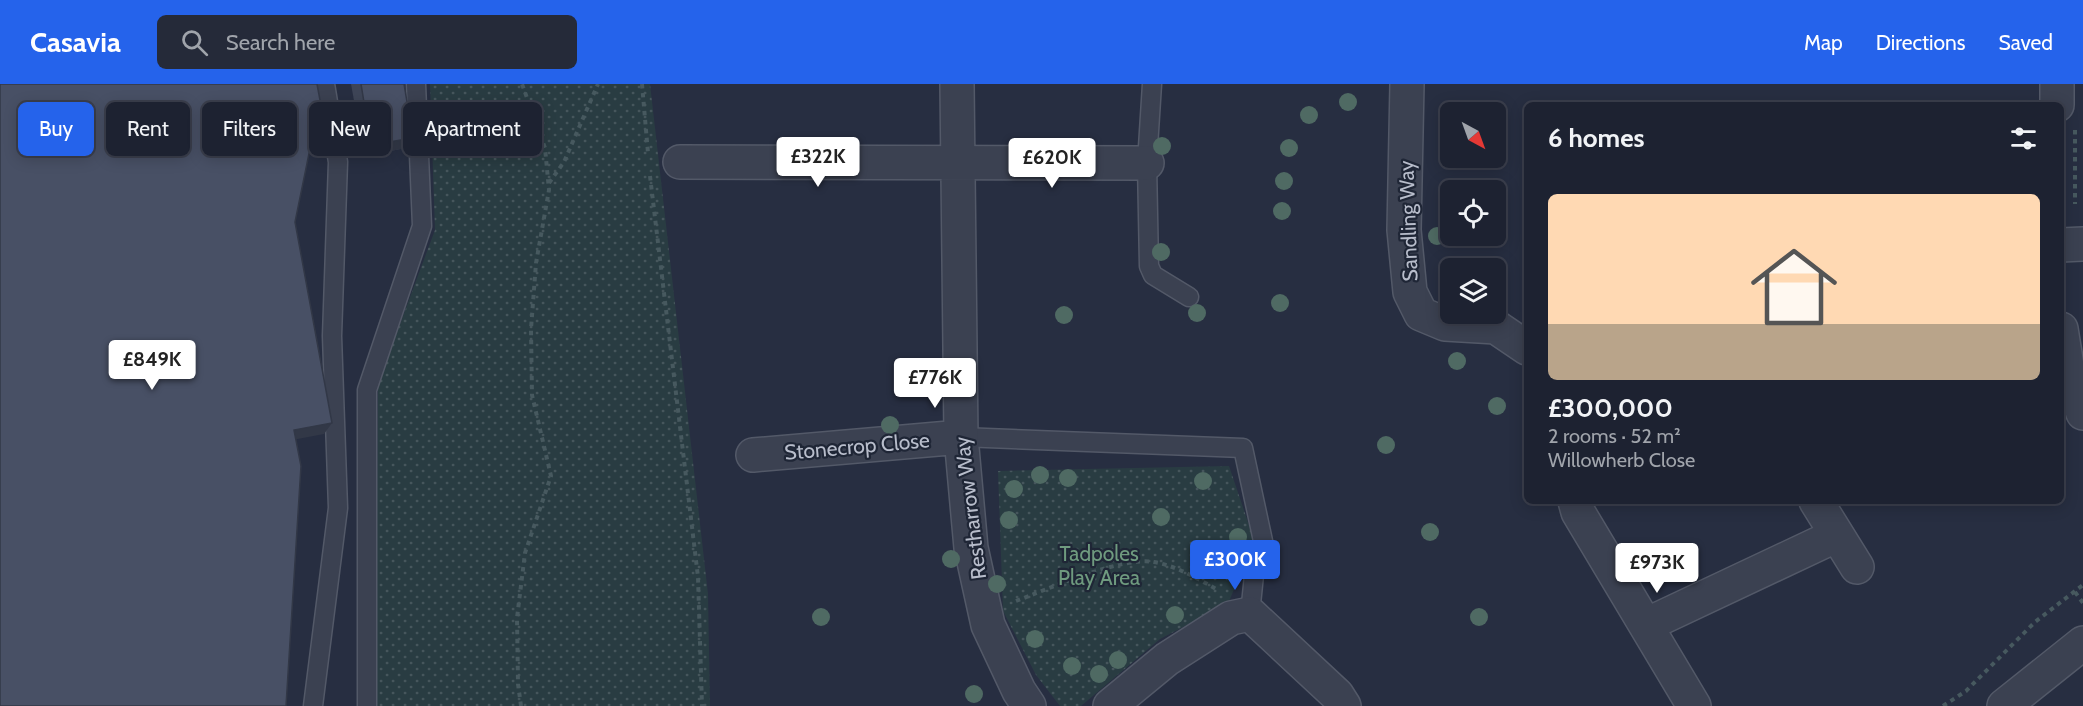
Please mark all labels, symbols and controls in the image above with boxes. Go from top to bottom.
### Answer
search box [157,15,577,69]
text: Casavia [30,25,121,59]
icon: search [178,26,211,59]
text: Search here [226,29,335,56]
text: Map [1804,30,1843,55]
text: Directions [1876,30,1965,55]
text: Saved [1998,30,2053,55]
chip: Buy [18,102,94,156]
chip: Rent [106,102,190,156]
chip: Filters [202,102,297,156]
chip: New [309,102,391,156]
chip: Apartment [403,102,542,156]
north arrow [1440,102,1506,168]
map controls [1440,102,1506,324]
text: 6 homes [1548,122,1645,154]
icon: filters [2007,122,2040,155]
pin: £322K [776,137,860,188]
pin: £620K [1010,138,1094,189]
text: £322K [791,144,845,168]
text: £620K [1023,145,1081,169]
street label: Sandling Way [1393,160,1423,282]
button: locate [1440,180,1506,246]
icon: home [1740,233,1848,341]
button: layers [1440,258,1506,324]
pin: £849K [110,340,194,391]
text: £849K [123,347,181,371]
pin: £776K [893,358,977,409]
text: £776K [908,365,962,389]
text: £300,000 [1548,392,1673,424]
text: 2 rooms · 52 m² [1548,424,1681,448]
street label: Stonecrop Close [783,427,931,465]
street label: Restharrow Way [949,435,991,581]
text: Willowherb Close [1548,448,1695,472]
pin: £300K [1193,540,1277,591]
park label: Tadpoles Play Area [1058,541,1140,590]
pin: £973K [1615,543,1699,594]
text: £300K [1204,547,1266,571]
text: £973K [1629,550,1685,574]

